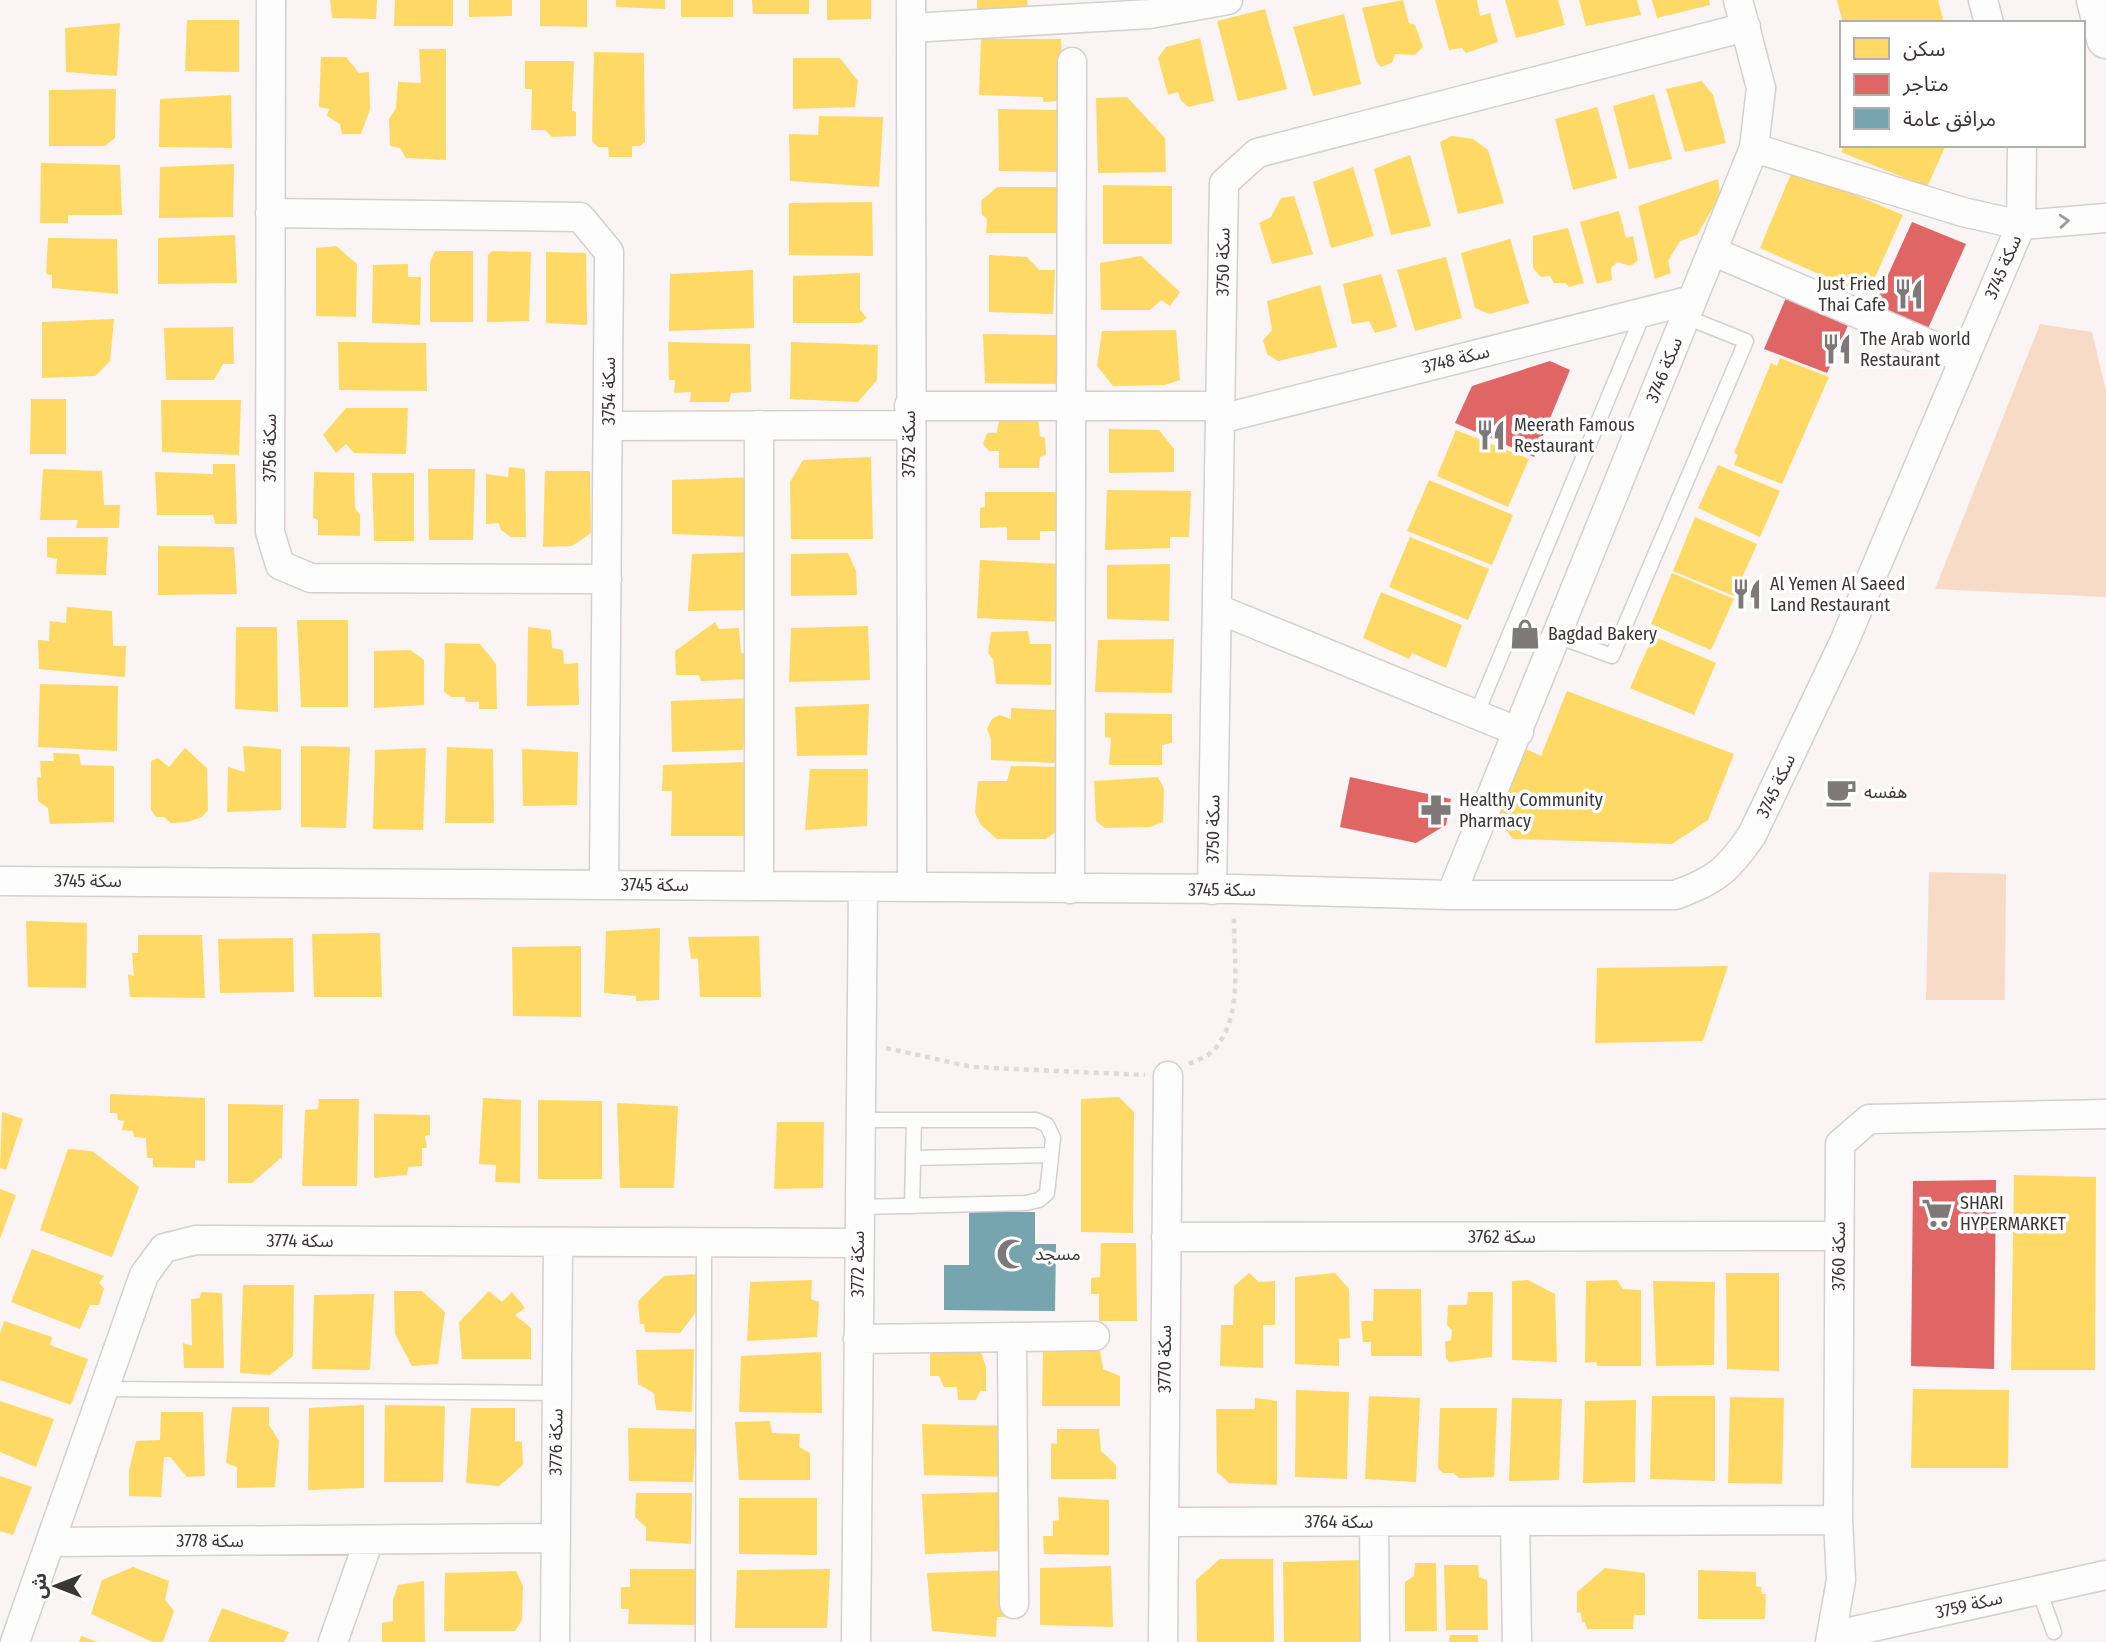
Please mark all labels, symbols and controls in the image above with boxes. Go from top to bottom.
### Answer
legend [1840,21,2085,147]
text: سكن [1903,36,1945,62]
text: متاجر [1902,71,1949,97]
text: مرافق عامة [1903,106,1996,132]
one-way arrow [2058,214,2069,229]
street label: سكة 3750 [1211,227,1235,297]
street label: سكة 3745 [1980,232,2026,302]
place label: Just Fried Thai Cafe [1817,273,1886,316]
restaurant icon: Just Fried Thai Cafe [1892,277,1926,311]
place label: The Arab world Restaurant [1860,328,1971,371]
restaurant icon: The Arab world Restaurant [1820,332,1854,366]
street label: سكة 3746 [1641,334,1687,406]
street label: سكة 3748 [1420,340,1492,378]
street label: سكة 3754 [598,357,620,425]
street label: سكة 3752 [898,410,920,478]
street label: سكة 3756 [259,414,281,482]
place label: Meerath Famous Restaurant [1514,414,1635,457]
restaurant icon: Meerath Famous Restaurant [1474,418,1508,452]
place label: Al Yemen Al Saeed Land Restaurant [1770,573,1905,616]
restaurant icon: Al Yemen Al Saeed Land Restaurant [1730,577,1764,611]
shop icon: Bagdad Bakery [1508,617,1542,651]
place label: Bagdad Bakery [1548,623,1657,645]
street label: سكة 3745 [1752,751,1800,821]
cafe icon: هفسه [1824,775,1858,809]
place label: هفسه [1864,781,1907,803]
place label: Healthy Community Pharmacy [1459,789,1603,832]
pharmacy icon: Healthy Community Pharmacy [1419,793,1453,827]
street label: سكة 3750 [1201,794,1225,864]
street label: سكة 3745 [54,870,122,892]
street label: سكة 3745 [621,874,689,896]
street label: سكة 3745 [1188,879,1256,901]
place label: SHARI HYPERMARKET [1960,1192,2067,1235]
supermarket icon: SHARI HYPERMARKET [1920,1196,1954,1230]
street label: سكة 3760 [1828,1221,1850,1291]
street label: سكة 3762 [1468,1226,1536,1248]
street label: سكة 3774 [266,1230,334,1252]
street label: سكة 3772 [847,1231,869,1297]
mosque icon: مسجد [995,1237,1029,1271]
place label: مسجد [1035,1243,1081,1265]
street label: سكة 3770 [1154,1325,1176,1393]
street label: سكة 3776 [544,1408,568,1476]
street label: سكة 3764 [1305,1511,1373,1533]
street label: سكة 3778 [176,1530,244,1552]
north arrow [21,1551,91,1621]
text: ش [28,1573,51,1599]
street label: سكة 3759 [1933,1587,2005,1623]

